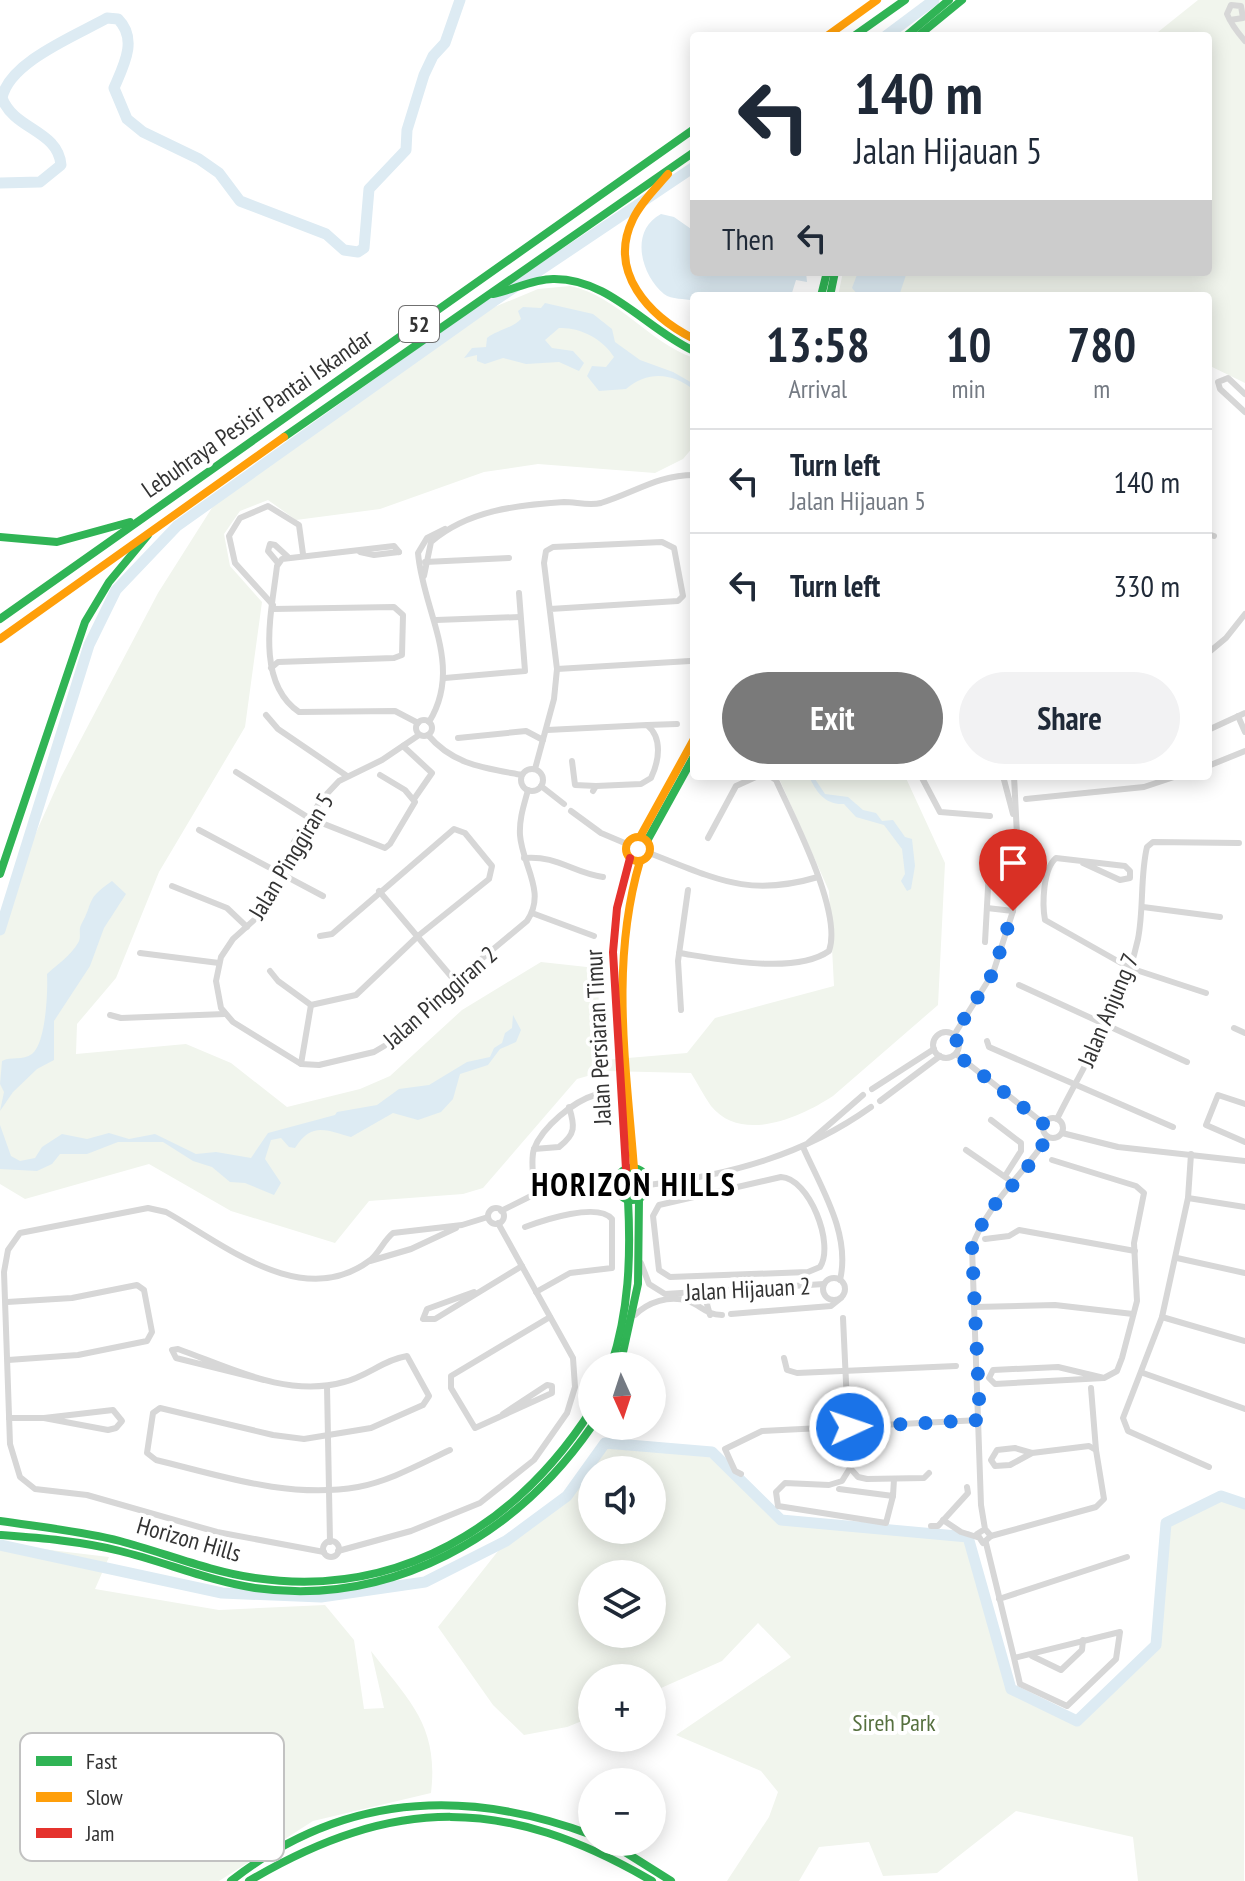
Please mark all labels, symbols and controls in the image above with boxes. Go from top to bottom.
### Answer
text: 140 m [854,57,983,129]
icon: left [722,64,826,168]
text: Jalan Hijauan 5 [854,127,1042,174]
icon: left [790,216,834,260]
text: Then [722,219,774,258]
road number: 52 [399,306,439,342]
text: 13:58 [766,313,870,375]
text: 10 [946,313,991,375]
text: 780 [1067,313,1136,375]
street label: Lebuhraya Pesisir Pantai Iskandar [135,321,379,505]
text: Arrival [788,372,847,405]
text: min [952,372,985,405]
text: m [1093,372,1110,405]
text: Turn left [790,445,880,484]
icon: left [722,459,766,503]
text: 140 m [1114,462,1180,501]
text: Jalan Hijauan 5 [790,484,926,517]
icon: left [722,563,766,607]
text: Turn left [790,566,880,605]
text: 330 m [1114,566,1180,605]
button: Exit [722,672,943,764]
button: Share [959,672,1180,764]
street label: Jalan Pinggiran 5 [241,787,341,925]
pin [979,829,1047,911]
icon: arrive [991,841,1035,885]
street label: Jalan Pinggiran 2 [376,939,503,1056]
street label: Jalan Persiaran Timur [578,948,618,1126]
street label: Jalan Anjung 7 [1070,949,1146,1072]
district label: HORIZON HILLS [531,1163,737,1205]
street label: Jalan Hijauan 2 [684,1270,811,1308]
north arrow [578,1352,666,1440]
map controls [578,1352,666,1856]
position arrow [808,1385,892,1469]
button: sound [578,1456,666,1544]
street label: Horizon Hills [133,1509,245,1569]
button: layers [578,1560,666,1648]
button: + [578,1664,666,1752]
park label: Sireh Park [852,1707,936,1738]
legend [20,1733,284,1861]
text: Fast [86,1747,117,1775]
button: − [578,1768,666,1856]
text: Slow [86,1783,123,1811]
text: Jam [85,1819,114,1847]

